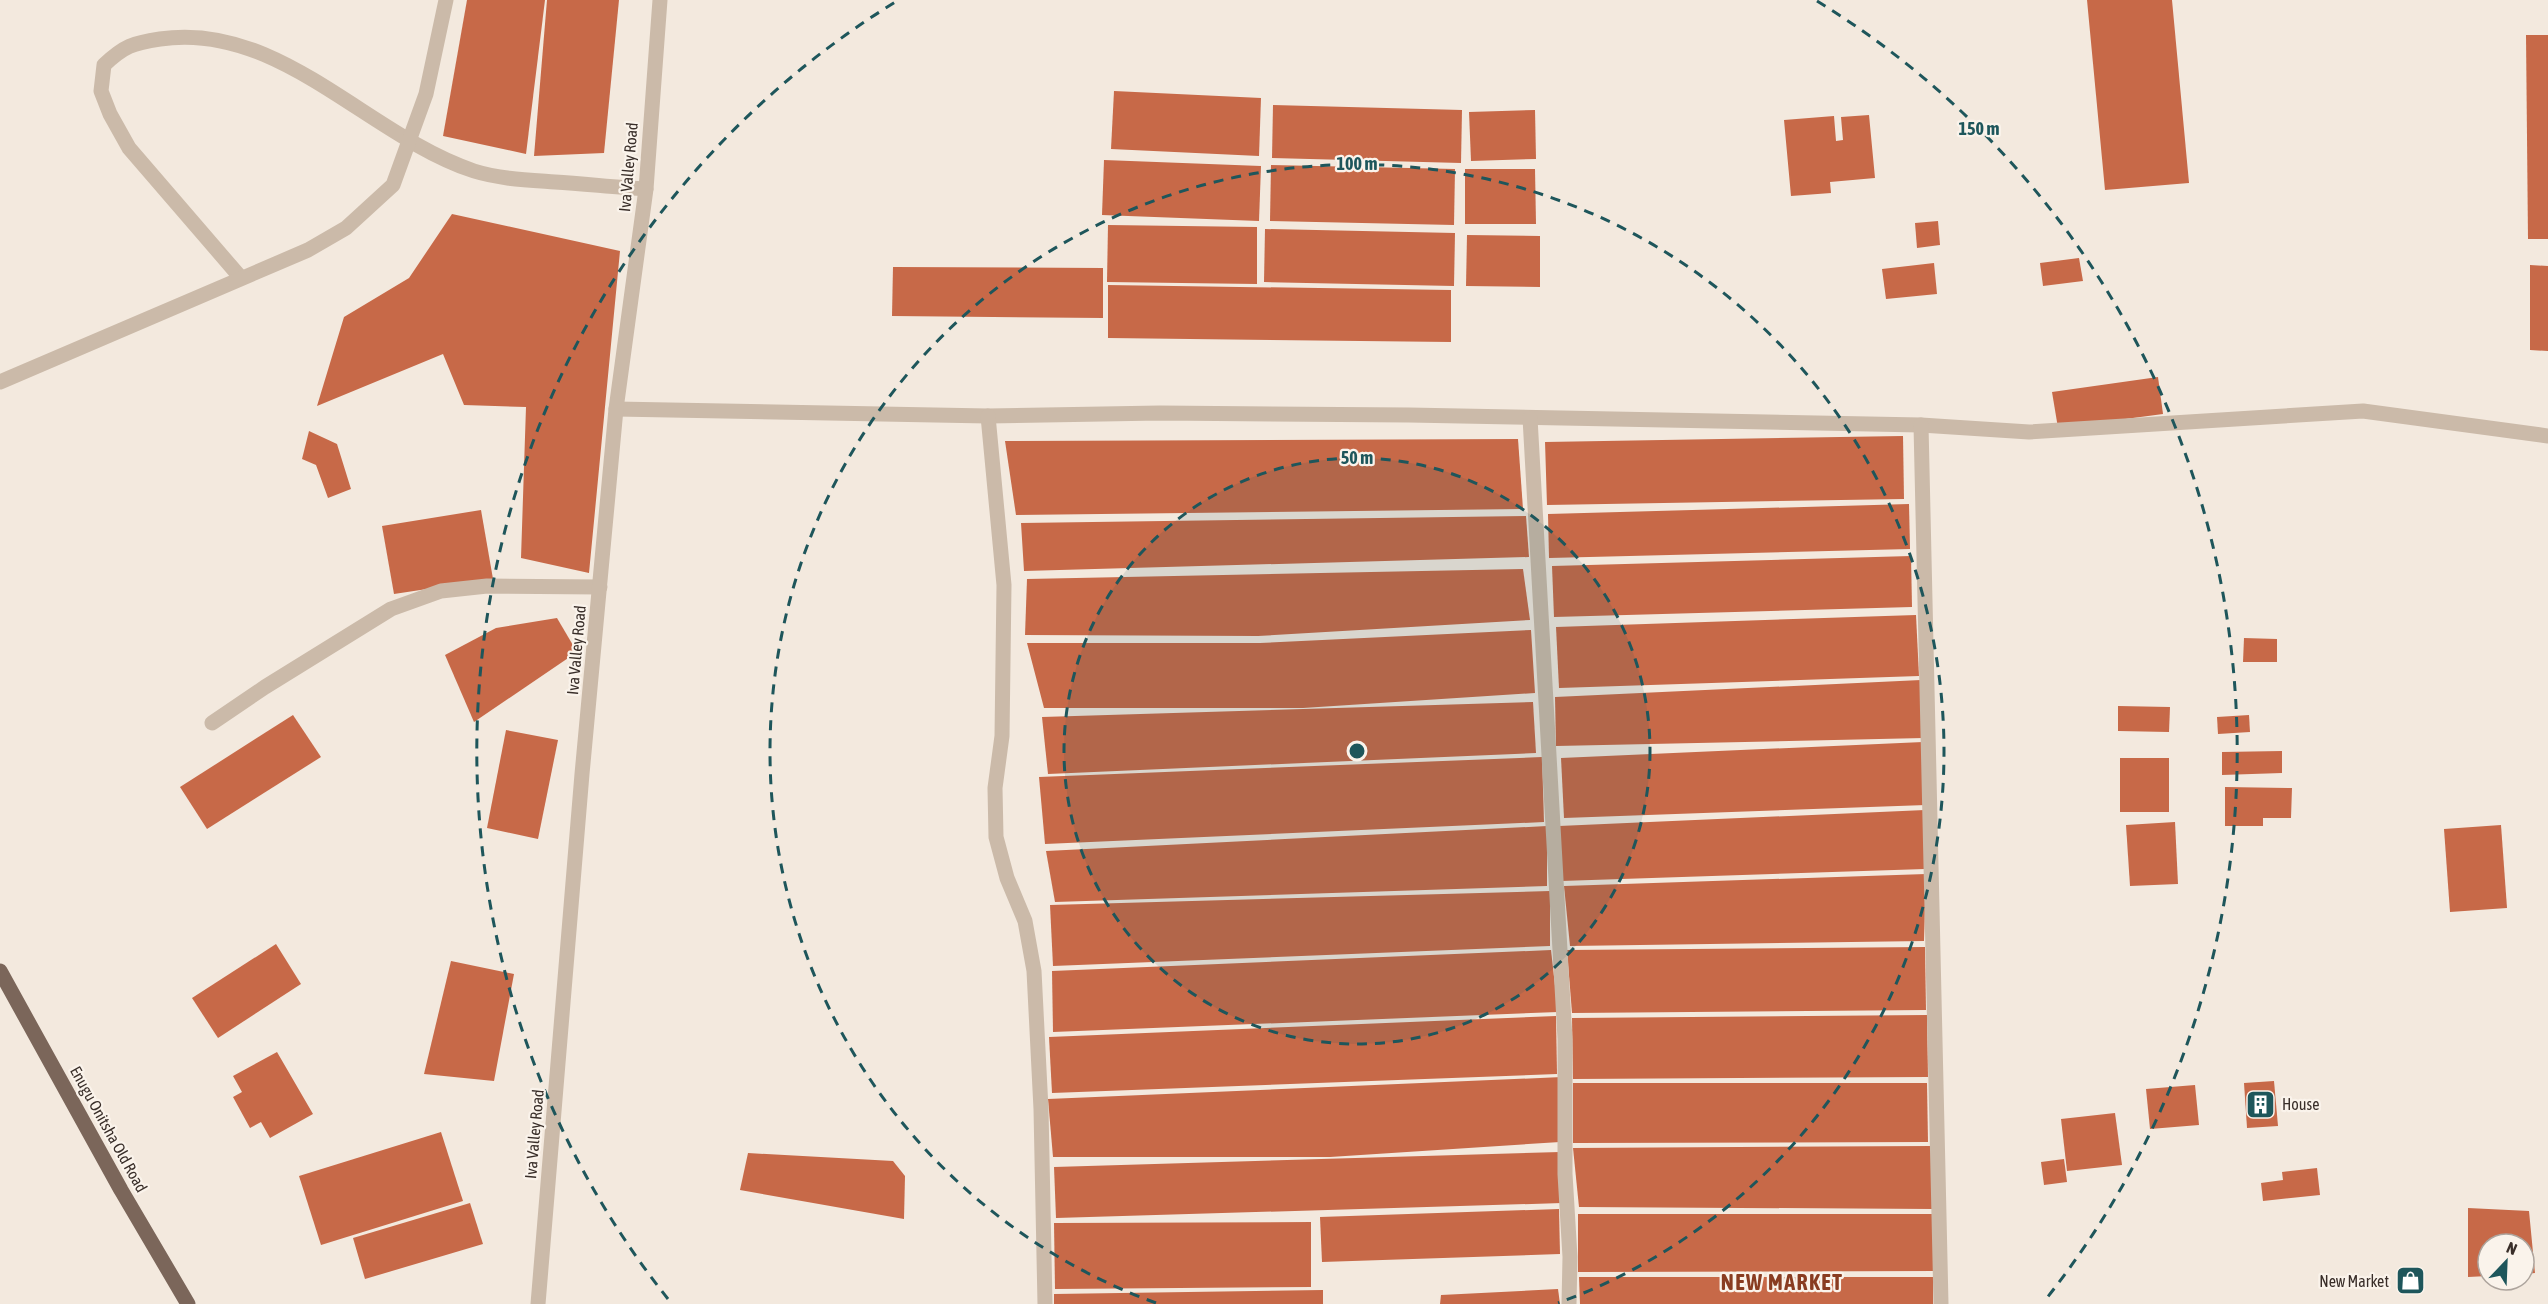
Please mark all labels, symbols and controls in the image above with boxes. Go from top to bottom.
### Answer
text: 150 m [1959,118,1999,139]
street label: Iva Valley Road [615,122,642,213]
text: 100 m [1337,153,1377,174]
text: 50 m [1341,447,1373,468]
street label: Iva Valley Road [563,605,590,696]
centre of rings [1347,741,1367,761]
street label: Enugu Onitsha Old Road [66,1063,151,1196]
building icon: House [2245,1088,2277,1120]
street label: Iva Valley Road [521,1089,548,1180]
place label: House [2282,1095,2319,1113]
north arrow [2476,1232,2536,1292]
text: N [2504,1238,2520,1258]
shop icon: New Market [2394,1265,2426,1297]
district label: NEW MARKET [1721,1269,1843,1295]
place label: New Market [2319,1272,2389,1290]

